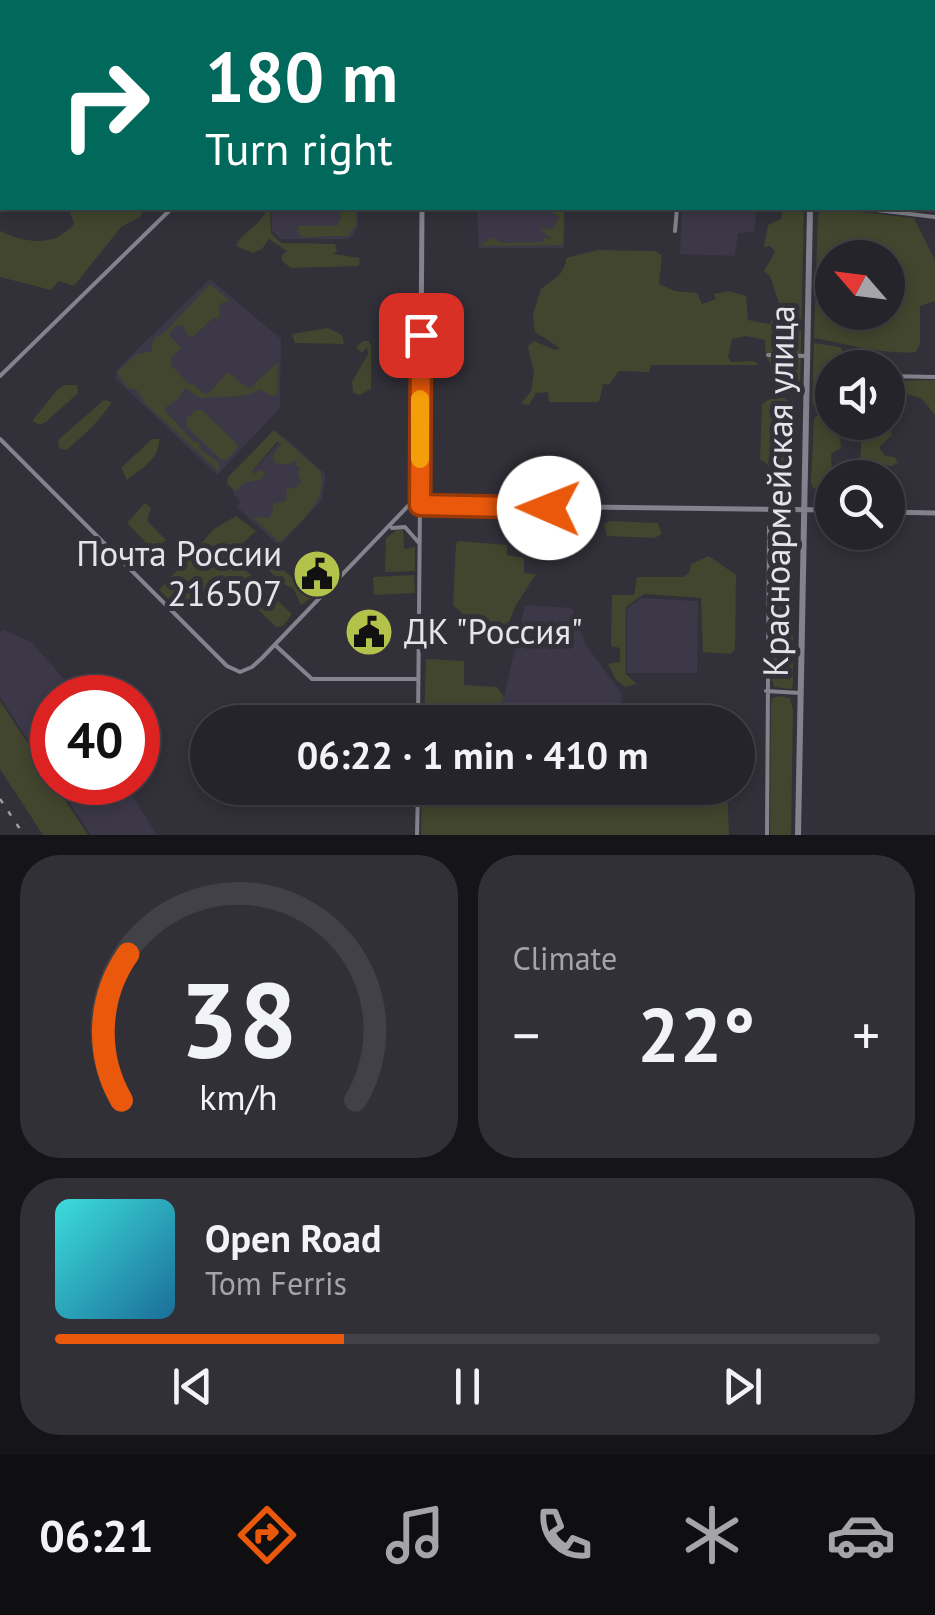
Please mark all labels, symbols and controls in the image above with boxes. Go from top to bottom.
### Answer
text: 180 m [205,31,398,121]
icon: right [40,40,170,170]
text: Turn right [205,119,393,177]
north arrow [815,240,905,330]
map controls [815,240,905,550]
pin [379,293,464,378]
street label: Красноармейская улица [752,305,804,677]
icon: arrive [394,308,449,363]
button: sound [815,350,905,440]
position arrow [497,456,601,560]
button: search [815,460,905,550]
place label: Почта России 216507 [76,530,282,616]
public building icon: Почта России 216507 [291,548,343,600]
public building icon: ДК "Россия" [343,606,395,658]
place label: ДК "Россия" [404,608,583,654]
speed limit sign: 40 [30,675,160,805]
text: 06:22 · 1 min · 410 m [297,730,648,779]
text: Climate [513,937,617,979]
text: 38 [180,952,298,1087]
text: 22° [637,986,755,1083]
text: − [513,999,540,1070]
text: + [852,999,880,1070]
text: km/h [200,1074,278,1120]
text: Open Road [205,1213,381,1262]
text: Tom Ferris [205,1262,347,1304]
icon: previous [165,1359,220,1414]
icon: pause [440,1359,495,1414]
icon: next [715,1359,770,1414]
icon: directions [232,1500,302,1570]
icon: music [380,1500,450,1570]
icon: phone [529,1500,599,1570]
icon: climate [677,1500,747,1570]
icon: car [826,1500,896,1570]
text: 06:21 [39,1506,153,1564]

